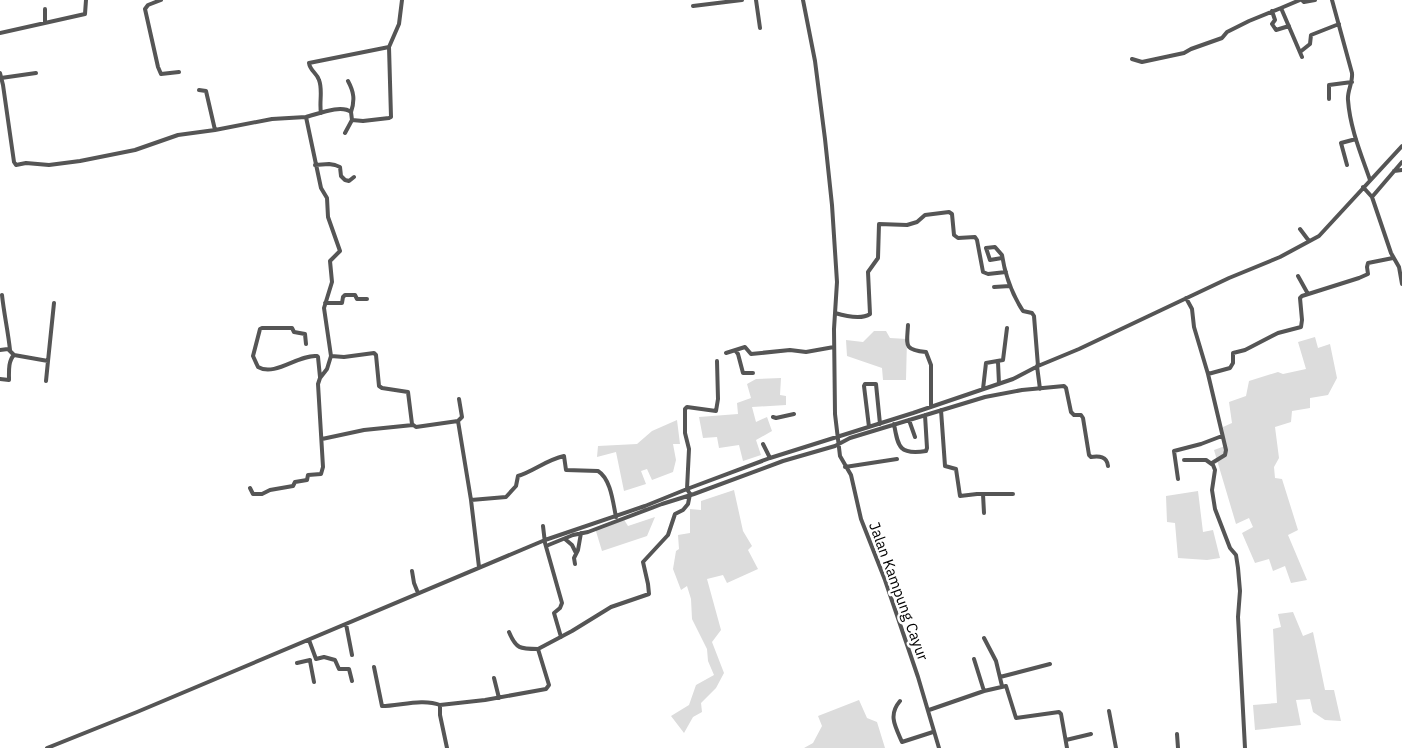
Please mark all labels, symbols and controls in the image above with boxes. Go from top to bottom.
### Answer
street label: Jalan Kampung Cayur [865,519,933,663]

